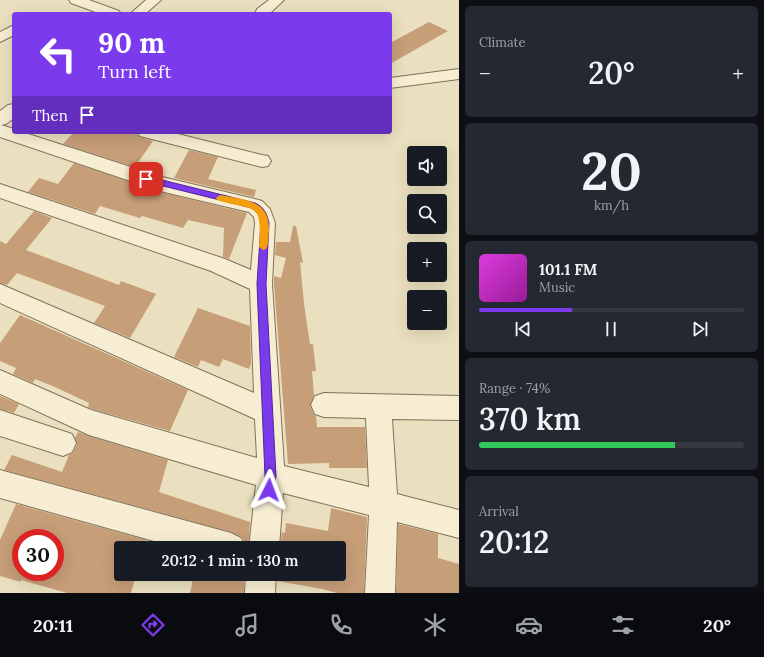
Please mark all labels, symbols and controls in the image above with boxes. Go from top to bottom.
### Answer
text: 90 m [98,25,165,61]
icon: left [32,28,84,80]
text: Climate [479,34,526,51]
text: 20° [588,54,635,92]
text: − [479,59,491,87]
text: + [732,59,744,87]
text: Turn left [98,60,171,83]
icon: arrive [76,104,98,126]
text: Then [32,106,68,125]
text: 20 [581,138,642,204]
map controls [407,146,447,330]
button: sound [407,146,447,186]
pin [129,162,163,196]
icon: arrive [135,168,157,190]
button: search [407,194,447,234]
text: km/h [594,197,629,214]
button: + [407,242,447,282]
text: 101.1 FM [539,260,597,279]
text: Music [539,279,575,296]
button: − [407,290,447,330]
icon: previous [512,318,534,340]
icon: pause [600,318,622,340]
icon: next [689,318,711,340]
text: Range · 74% [479,380,550,397]
text: 370 km [479,400,581,438]
position arrow [248,469,290,511]
text: Arrival [479,503,519,520]
text: 20:12 [479,523,549,561]
speed limit sign: 30 [12,529,64,581]
text: 20:12 · 1 min · 130 m [162,551,298,570]
icon: directions [139,611,167,639]
icon: music [233,611,261,639]
icon: phone [327,611,355,639]
icon: climate [421,611,449,639]
icon: car [515,611,543,639]
icon: filters [609,611,637,639]
text: 20:11 [33,614,73,637]
text: 20° [703,614,731,637]

